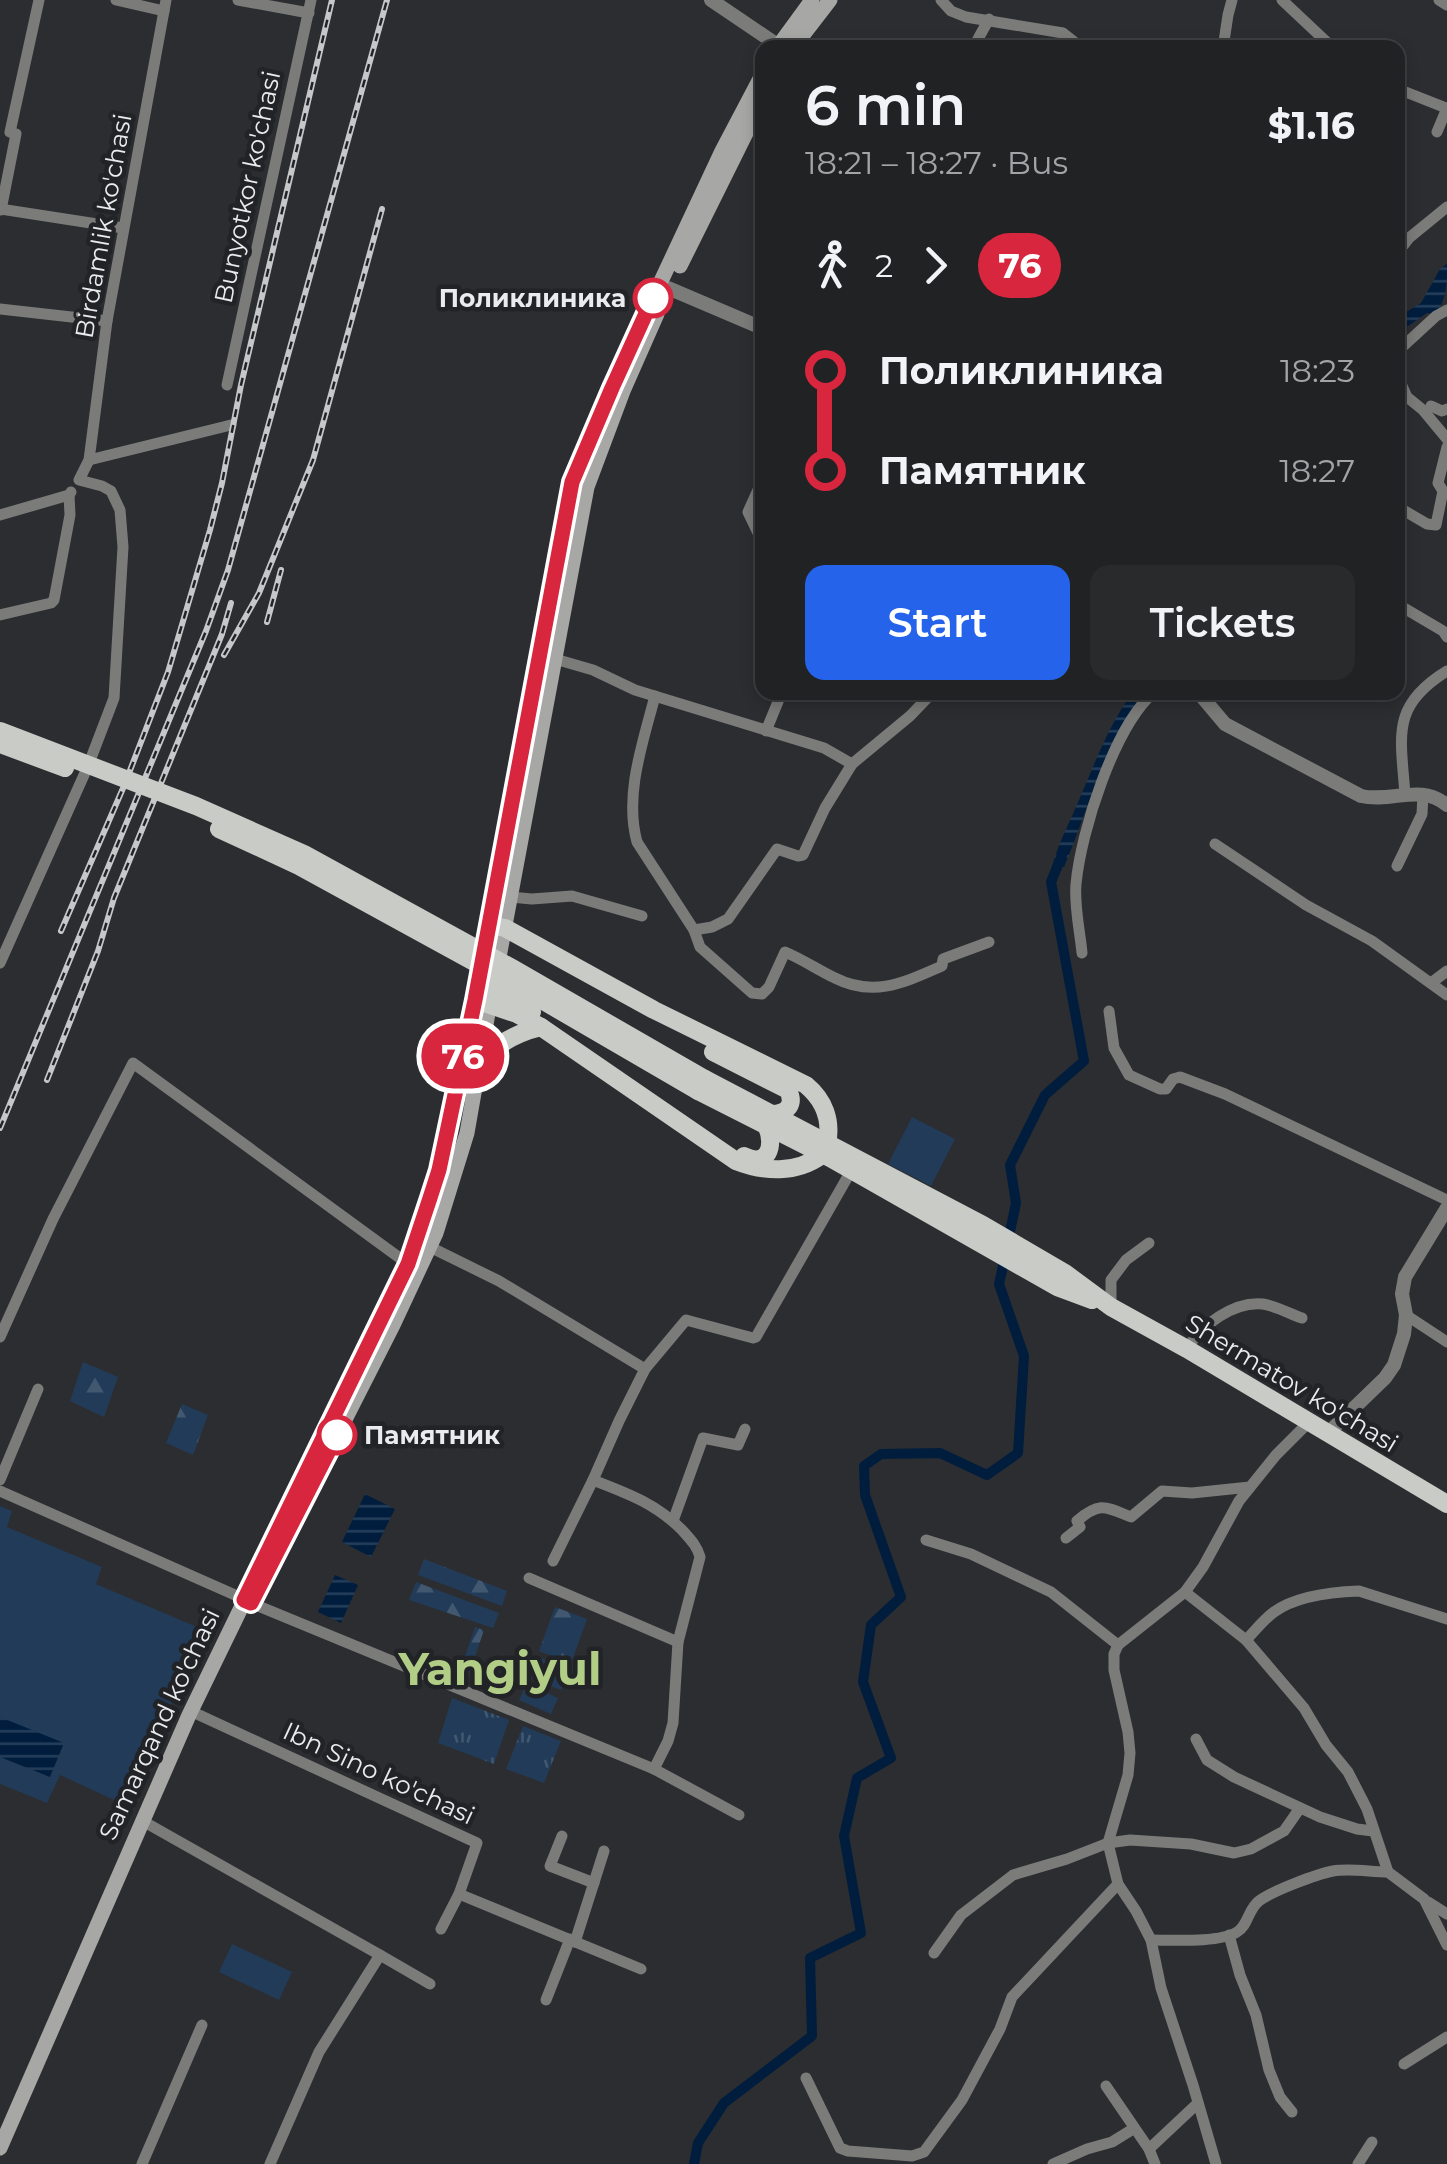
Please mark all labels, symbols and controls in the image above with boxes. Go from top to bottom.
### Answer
street label: Bunyotkor ko'chasi [208,68,286,306]
text: 6 min [805,72,966,139]
text: $1.16 [1268,102,1355,149]
street label: Birdamlik ko'chasi [68,111,138,341]
text: 18:21 – 18:27 · Bus [805,143,1068,182]
icon: walk [805,238,860,293]
icon: forward [908,238,963,293]
text: 76 [998,244,1041,287]
text: 2 [875,246,893,285]
marker: Поликлиника [634,279,672,317]
place label: Поликлиника [439,283,626,313]
text: Поликлиника [879,347,1164,394]
text: 18:23 [1280,351,1355,390]
text: Памятник [879,447,1086,494]
text: 18:27 [1279,451,1355,490]
button: Start [805,565,1070,680]
button: Tickets [1090,565,1355,680]
line badge: 76 [418,1024,508,1088]
text: 76 [441,1035,485,1078]
street label: Shermatov ko'chasi [1180,1308,1404,1458]
marker: Памятник [318,1416,356,1454]
place label: Памятник [364,1420,500,1450]
street label: Samarqand ko'chasi [92,1603,226,1845]
district label: Yangiyul [398,1641,601,1696]
street label: Ibn Sino ko'chasi [278,1715,480,1831]

